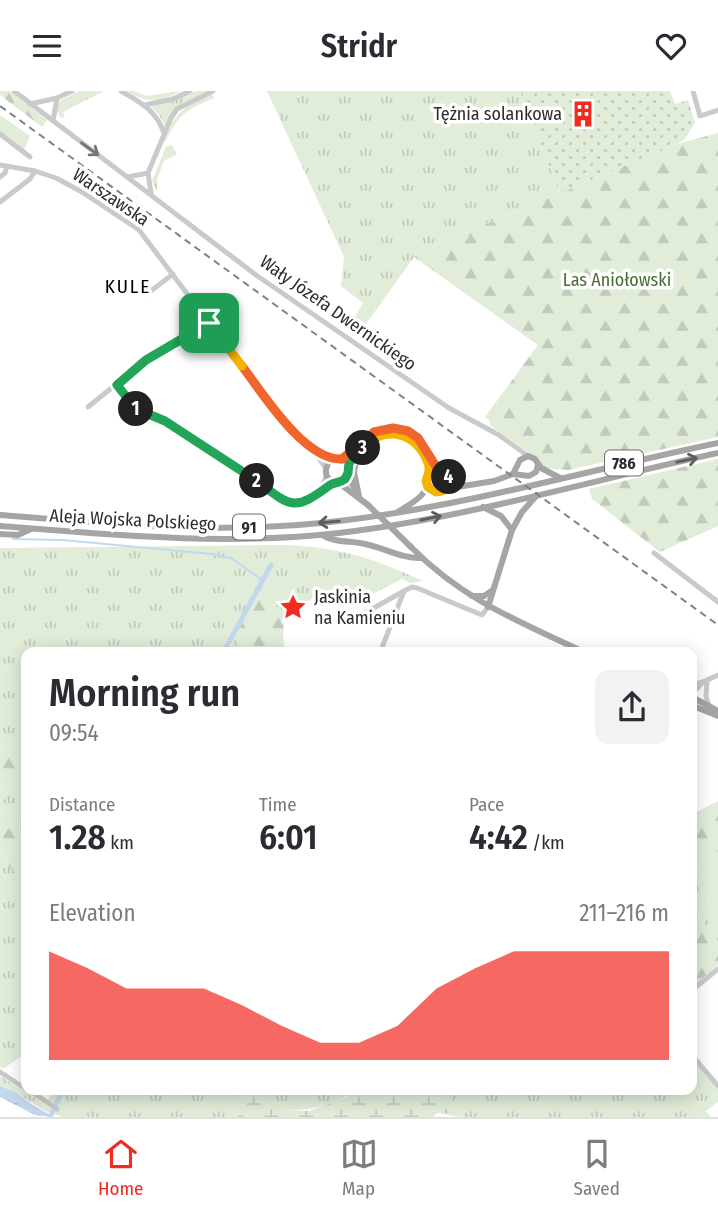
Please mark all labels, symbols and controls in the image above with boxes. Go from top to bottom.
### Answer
icon: menu [28,27,66,65]
text: Stridr [321,27,397,65]
icon: heart [652,27,690,65]
building icon: Tężnia solankowa [568,99,598,129]
place label: Tężnia solankowa [434,103,562,125]
one-way arrow [80,142,99,156]
street label: Warszawska [69,163,154,231]
street label: Wały Józefa Dwernickiego [256,251,420,375]
park label: Las Aniołowski [563,269,671,291]
district label: KULE [105,275,151,298]
pin [179,293,239,353]
icon: arrive [190,304,228,342]
pin: 1 [118,391,154,427]
text: 1 [131,397,140,420]
pin: 3 [346,431,380,465]
text: 3 [358,436,367,459]
road number: 786 [605,451,643,475]
one-way arrow [675,452,698,466]
pin: 4 [432,459,466,495]
pin: 2 [240,463,274,499]
text: 4 [444,465,453,488]
text: 2 [252,469,261,492]
street label: Aleja Wojska Polskiego [49,505,217,535]
one-way arrow [419,511,442,525]
road number: 91 [233,515,265,539]
one-way arrow [318,516,341,529]
place label: Jaskinia na Kamieniu [314,586,405,629]
place icon: Jaskinia na Kamieniu [278,592,308,622]
text: Morning run [49,670,240,716]
button: share [595,670,669,744]
text: 09:54 [49,719,99,747]
text: Distance [49,793,116,816]
text: Time [259,793,297,816]
text: Pace [469,793,504,816]
text: 1.28 [49,816,106,858]
text: 6:01 [259,816,318,858]
text: 4:42 [469,816,528,858]
text: km [106,831,134,854]
text: /km [528,831,565,854]
text: Elevation [49,899,136,927]
text: 211–216 m [579,899,669,927]
tab: Home [98,1135,144,1200]
tab: Map [340,1135,378,1200]
tab: Saved [574,1135,620,1200]

